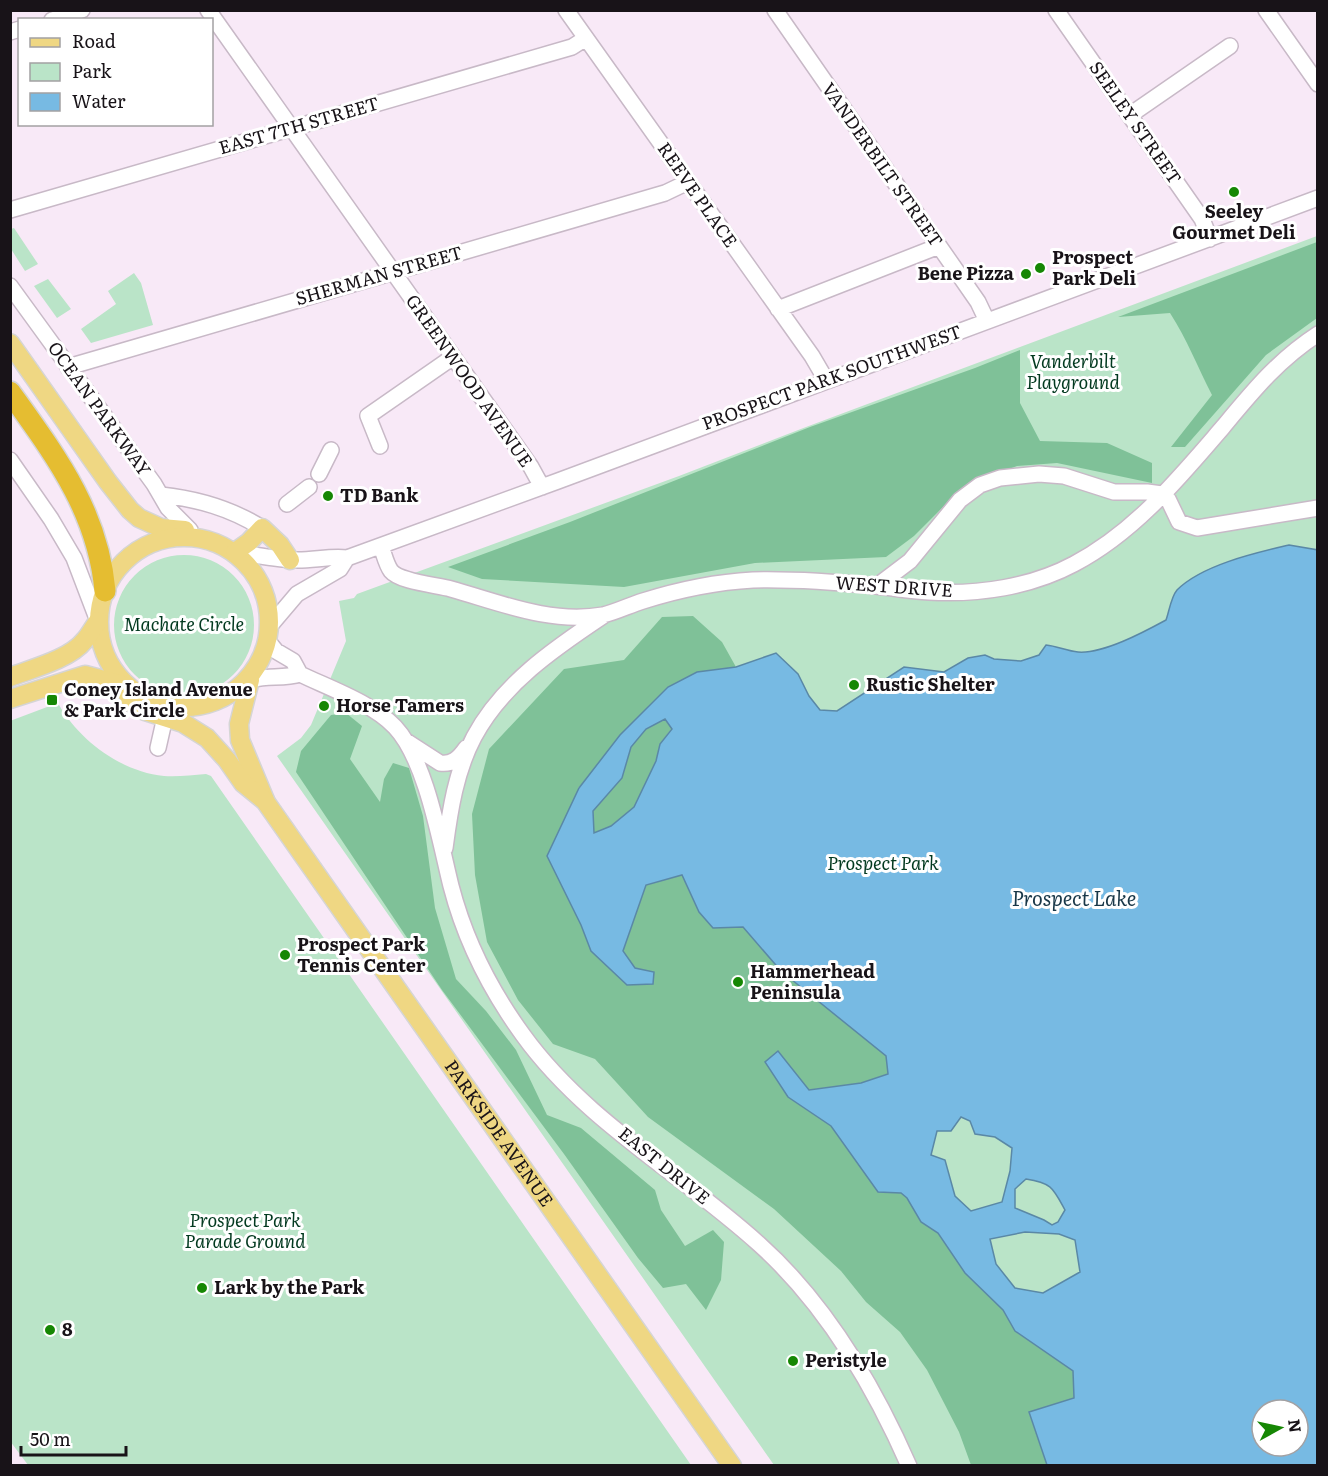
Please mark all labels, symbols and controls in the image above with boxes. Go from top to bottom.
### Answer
legend [18,18,213,126]
text: Road [72,27,116,54]
street label: SEELEY STREET [1084,55,1189,189]
text: Park [72,57,113,84]
street label: VANDERBILT STREET [816,76,950,252]
text: Water [72,87,126,114]
street label: EAST 7TH STREET [215,89,382,160]
street label: REEVE PLACE [652,136,745,252]
marker: Seeley Gourmet Deli [1227,185,1241,199]
place label: Seeley Gourmet Deli [1172,197,1296,245]
street label: SHERMAN STREET [292,238,465,311]
place label: Prospect Park Deli [1052,243,1137,291]
place label: Bene Pizza [917,259,1015,286]
marker: Prospect Park Deli [1033,261,1047,275]
marker: Bene Pizza [1019,267,1033,281]
street label: GREENWOOD AVENUE [400,288,540,472]
street label: PROSPECT PARK SOUTHWEST [698,317,965,436]
street label: OCEAN PARKWAY [42,335,158,481]
park label: Vanderbilt Playground [1026,347,1120,395]
place label: TD Bank [340,481,419,508]
marker: TD Bank [321,489,335,503]
street label: WEST DRIVE [835,568,954,603]
park label: Machate Circle [124,610,244,637]
place label: Rustic Shelter [866,670,995,697]
place label: Coney Island Avenue & Park Circle [64,675,253,723]
marker: Rustic Shelter [847,678,861,692]
place label: Horse Tamers [336,691,464,718]
marker: Coney Island Avenue & Park Circle [45,693,59,707]
marker: Horse Tamers [317,699,331,713]
park label: Prospect Park [827,849,939,876]
water label: Prospect Lake [1012,882,1136,912]
place label: Prospect Park Tennis Center [297,930,426,978]
marker: Prospect Park Tennis Center [278,948,292,962]
place label: Hammerhead Peninsula [750,957,875,1005]
marker: Hammerhead Peninsula [731,975,745,989]
street label: PARKSIDE AVENUE [439,1054,561,1211]
street label: EAST DRIVE [613,1119,717,1210]
park label: Prospect Park Parade Ground [185,1206,306,1254]
place label: Lark by the Park [214,1273,365,1300]
marker: Lark by the Park [195,1281,209,1295]
place label: 8 [62,1315,73,1342]
marker: 8 [43,1323,57,1337]
place label: Peristyle [805,1346,887,1373]
marker: Peristyle [786,1354,800,1368]
north arrow [1250,1398,1310,1458]
text: N [1283,1417,1309,1434]
scale bar [21,1419,126,1457]
text: 50 m [30,1425,71,1452]

